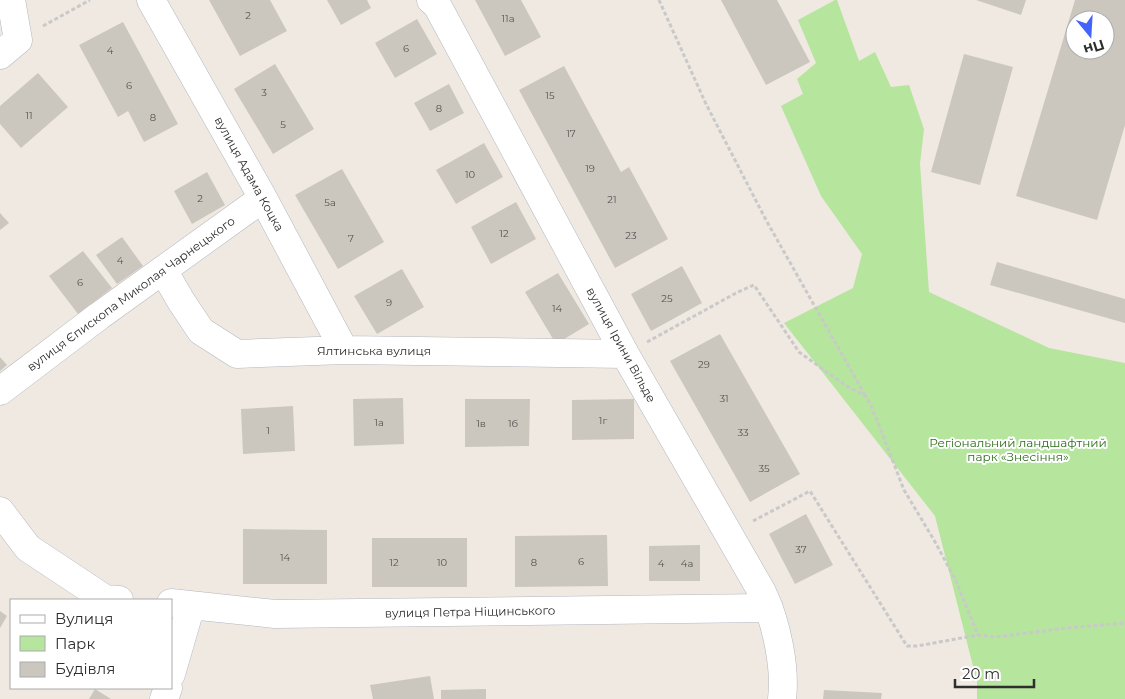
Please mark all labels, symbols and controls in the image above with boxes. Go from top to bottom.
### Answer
house number: 2 [245,9,251,22]
north arrow [1065,10,1115,60]
house number: 11а [501,12,515,25]
text: Пн [1081,36,1107,59]
house number: 6 [403,42,409,55]
house number: 4 [107,44,114,57]
house number: 6 [126,79,132,92]
house number: 3 [261,86,267,99]
house number: 15 [545,89,555,102]
house number: 8 [436,102,442,115]
house number: 11 [25,109,33,122]
house number: 8 [150,111,156,124]
street label: вулиця Адама Коцка [212,114,287,234]
house number: 5 [280,118,286,131]
house number: 17 [566,127,576,140]
house number: 19 [585,162,595,175]
house number: 10 [465,168,475,181]
house number: 2 [197,192,203,205]
house number: 21 [607,193,617,206]
house number: 5а [324,196,336,209]
street label: вулиця Єпископа Миколая Чарнецького [24,213,238,374]
house number: 12 [499,227,509,240]
house number: 23 [625,229,637,242]
house number: 7 [348,232,354,245]
house number: 4 [117,254,124,267]
house number: 6 [77,276,83,289]
street label: вулиця Ірини Вільде [583,284,659,405]
house number: 25 [661,292,673,305]
house number: 9 [386,296,392,309]
house number: 14 [552,302,562,315]
street label: Ялтинська вулиця [317,343,431,358]
house number: 29 [698,358,710,371]
house number: 31 [719,392,729,405]
house number: 1г [599,414,607,427]
house number: 1а [374,416,384,429]
house number: 1в [476,417,486,430]
house number: 1б [508,417,519,430]
house number: 1 [266,424,270,437]
house number: 33 [737,426,749,439]
park label: Регіональний ландшафтний парк «Знесіння» [929,435,1107,464]
house number: 35 [758,462,770,475]
house number: 37 [795,543,807,556]
house number: 14 [280,551,290,564]
house number: 6 [578,555,584,568]
house number: 12 [389,556,399,569]
house number: 10 [437,556,447,569]
house number: 8 [531,556,537,569]
house number: 4 [658,557,665,570]
house number: 4а [681,557,693,570]
legend [10,599,172,689]
street label: вулиця Петра Ніщинського [384,603,556,620]
text: Вулиця [55,609,113,628]
text: Парк [55,634,95,653]
scale bar [955,656,1034,688]
text: Будівля [55,659,115,678]
text: 20 m [962,664,1000,683]

